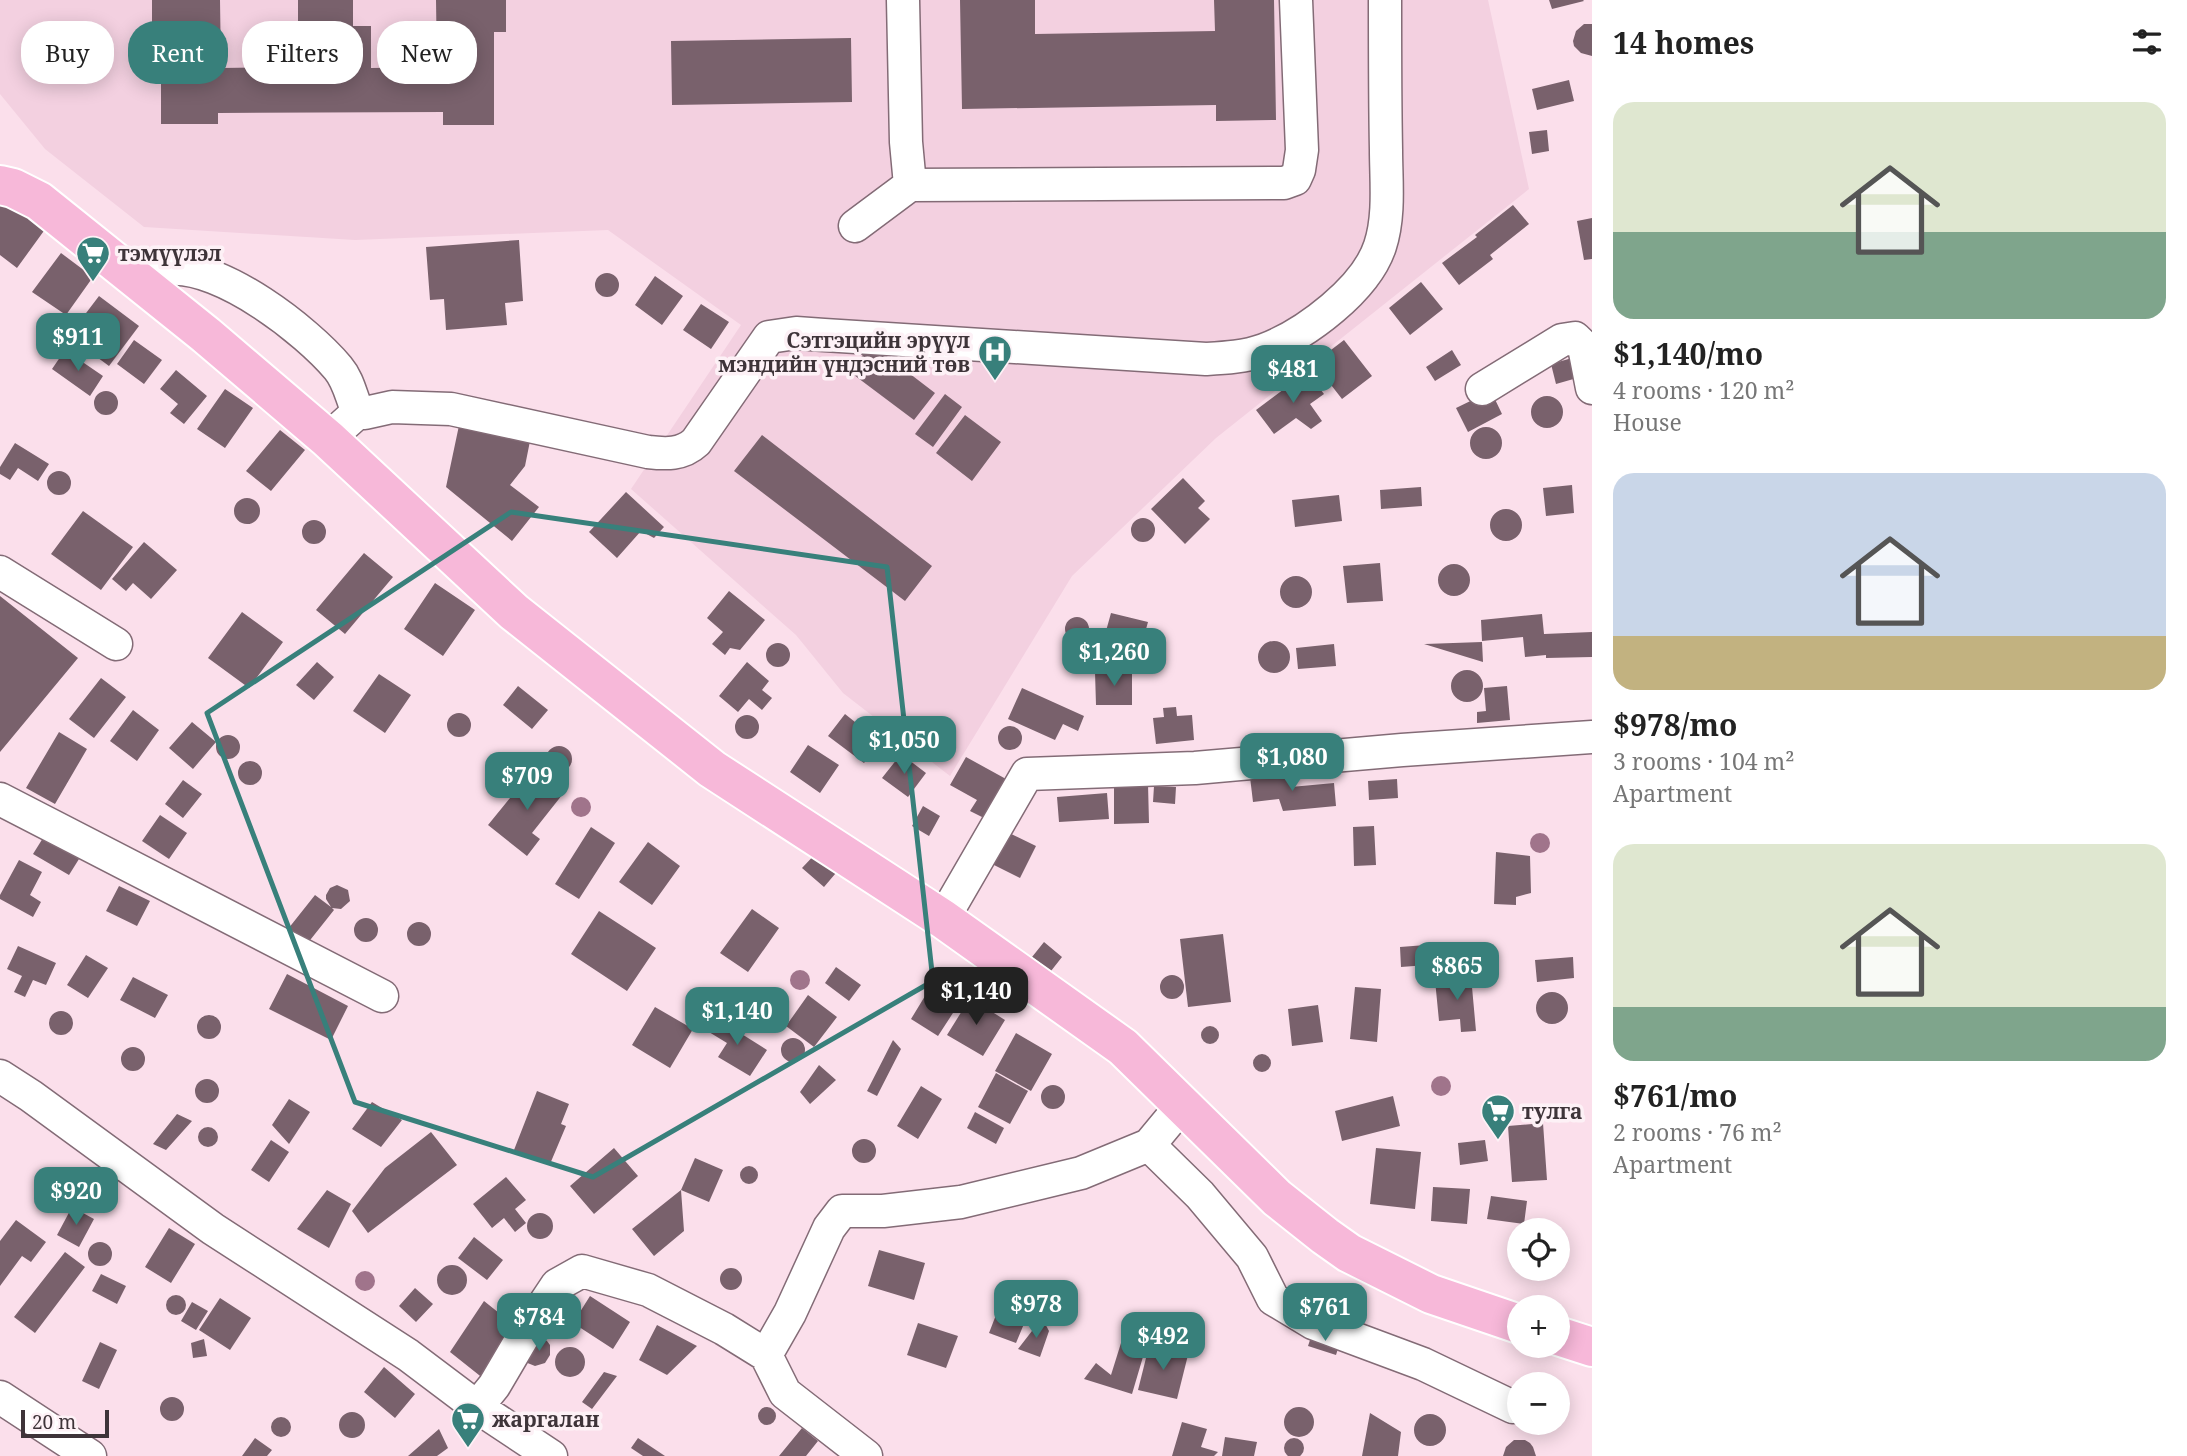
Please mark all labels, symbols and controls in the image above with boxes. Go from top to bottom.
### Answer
chip: Buy [21,21,114,84]
chip: Rent [128,21,228,84]
chip: Filters [242,21,363,84]
chip: New [377,21,477,84]
text: 14 homes [1613,22,1754,63]
icon: filters [2128,23,2166,61]
icon: home [1827,147,1953,273]
supermarket icon: тэмүүлэл [74,234,112,283]
place label: тэмүүлэл [118,239,221,267]
pin: $911 [37,314,119,373]
text: $911 [52,320,104,352]
place label: Сэтгэцийн эрүүл мэндийн үндэсний төв [718,326,970,378]
hospital icon: Сэтгэцийн эрүүл мэндийн үндэсний төв [976,333,1014,382]
text: $1,140/mo [1613,333,1763,374]
pin: $481 [1252,346,1334,405]
text: $481 [1267,352,1319,384]
text: 4 rooms · 120 m² [1613,374,1795,406]
text: House [1613,406,1682,438]
icon: home [1827,518,1953,644]
pin: $1,260 [1057,628,1171,688]
text: $1,260 [1078,635,1150,667]
text: $978/mo [1613,704,1737,745]
pin: $1,050 [847,716,961,776]
text: $1,050 [868,723,940,755]
pin: $1,080 [1235,734,1349,793]
text: $1,080 [1256,740,1328,772]
text: 3 rooms · 104 m² [1613,745,1795,777]
pin: $709 [486,752,568,812]
text: $709 [501,759,553,791]
text: Apartment [1613,777,1732,809]
icon: home [1827,889,1953,1015]
pin: $865 [1416,942,1498,1002]
text: $865 [1431,949,1483,981]
pin: $1,140 [919,968,1033,1027]
text: $1,140 [940,974,1012,1006]
pin: $1,140 [680,988,794,1047]
text: $1,140 [701,994,773,1026]
text: $761/mo [1613,1075,1737,1116]
supermarket icon: тулга [1479,1092,1517,1141]
place label: тулга [1522,1097,1583,1125]
text: 2 rooms · 76 m² [1613,1116,1782,1148]
text: Apartment [1613,1148,1732,1180]
pin: $920 [35,1168,117,1227]
text: $920 [50,1174,102,1206]
map controls [1507,1218,1570,1435]
button: locate [1507,1218,1570,1281]
pin: $978 [995,1280,1077,1340]
pin: $761 [1284,1284,1366,1343]
text: $978 [1010,1287,1062,1319]
text: $761 [1299,1290,1351,1322]
pin: $784 [498,1294,580,1353]
button: + [1507,1295,1570,1358]
text: $784 [513,1300,565,1332]
pin: $492 [1122,1312,1204,1372]
text: $492 [1137,1319,1189,1351]
button: − [1507,1372,1570,1435]
supermarket icon: жаргалан [449,1400,487,1449]
place label: жаргалан [492,1405,599,1433]
scale bar [21,1407,108,1439]
text: 20 m [32,1409,76,1435]

